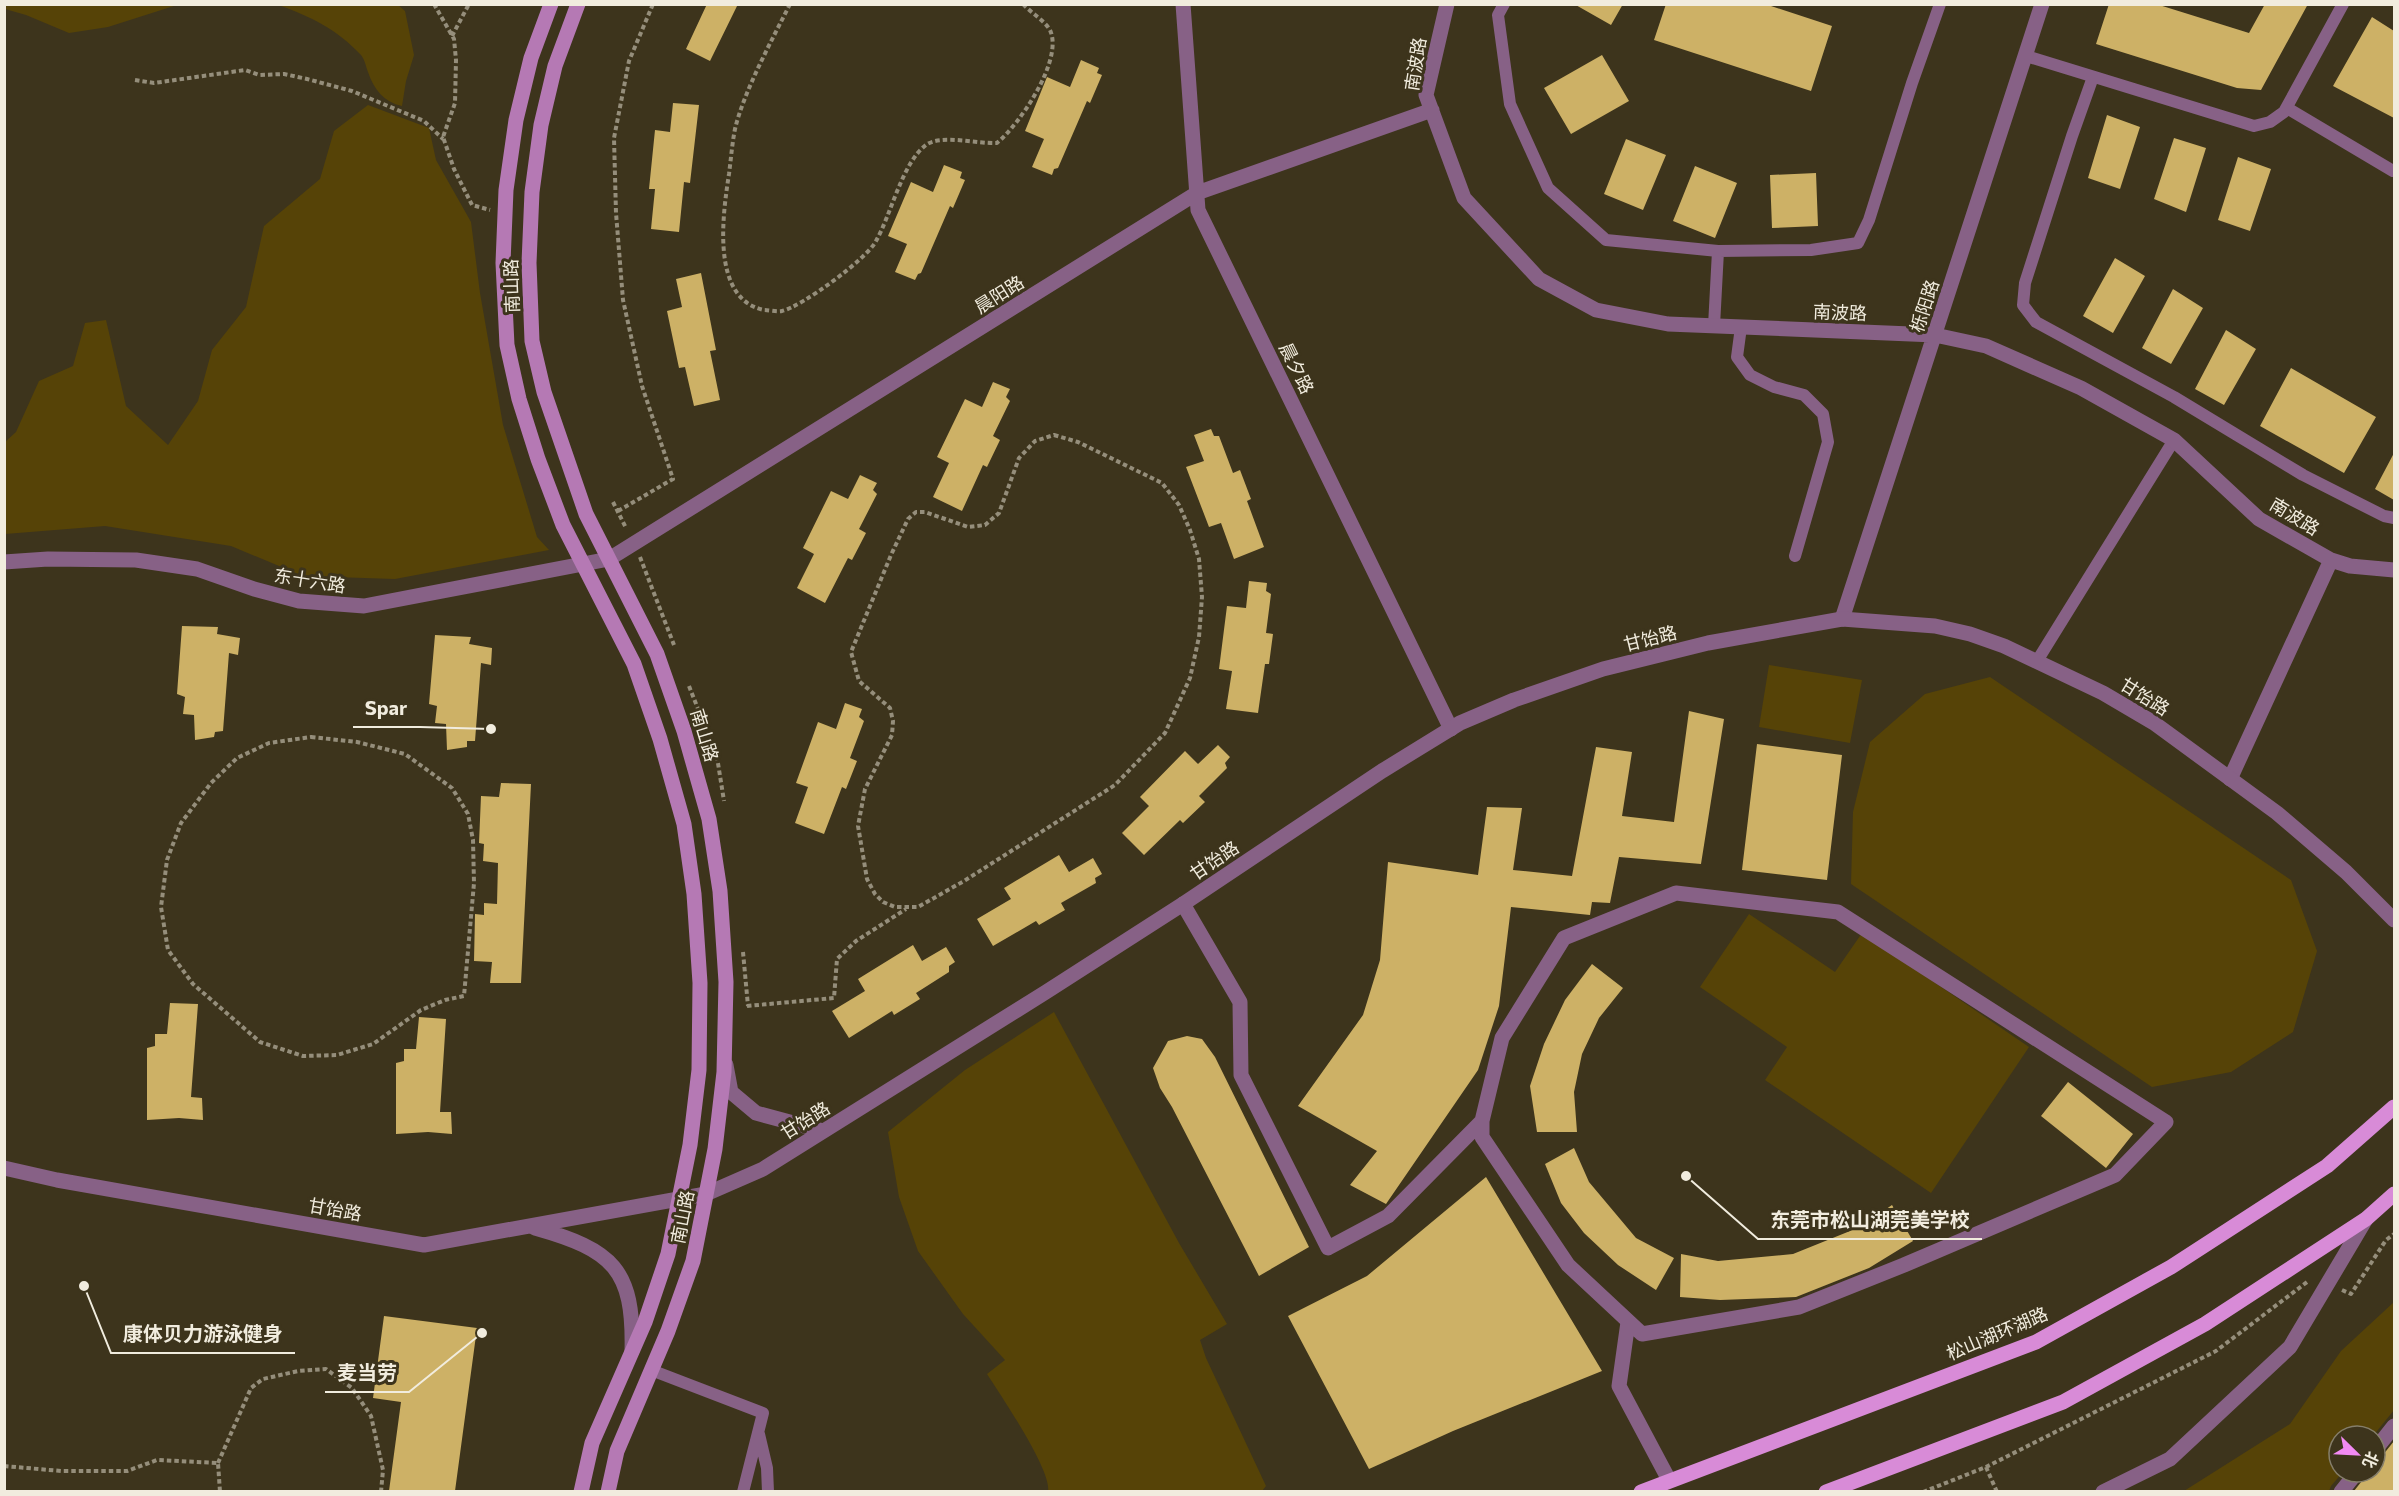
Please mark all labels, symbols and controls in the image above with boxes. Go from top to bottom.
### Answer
street label: 南波路 [1400,36,1430,92]
street label: 南山路 [499,259,523,313]
street label: 晨阳路 [970,270,1028,318]
street label: 栎阳路 [1905,277,1943,335]
street label: 南波路 [1813,300,1867,324]
street label: 晨夕路 [1275,339,1319,397]
street label: 南波路 [2266,493,2324,539]
street label: 东十六路 [273,564,347,596]
street label: 甘饴路 [1621,621,1679,655]
street label: 甘饴路 [2116,672,2174,720]
callout: Spar [353,689,420,727]
text: Spar [365,695,407,719]
street label: 南山路 [687,706,723,764]
street label: 甘饴路 [1185,836,1243,884]
street label: 甘饴路 [776,1096,834,1144]
street label: 南山路 [666,1188,698,1246]
street label: 甘饴路 [307,1193,363,1225]
callout: 东莞市松山湖莞美学校 [1758,1201,1982,1239]
text: 东莞市松山湖莞美学校 [1770,1207,1970,1231]
street label: 松山湖环湖路 [1943,1302,2051,1364]
callout: 康体贝力游泳健身 [111,1315,295,1353]
text: 康体贝力游泳健身 [123,1321,283,1345]
callout: 麦当劳 [325,1354,409,1392]
text: 麦当劳 [337,1360,397,1384]
north arrow [2327,1424,2387,1484]
text: 北 [2359,1449,2383,1471]

